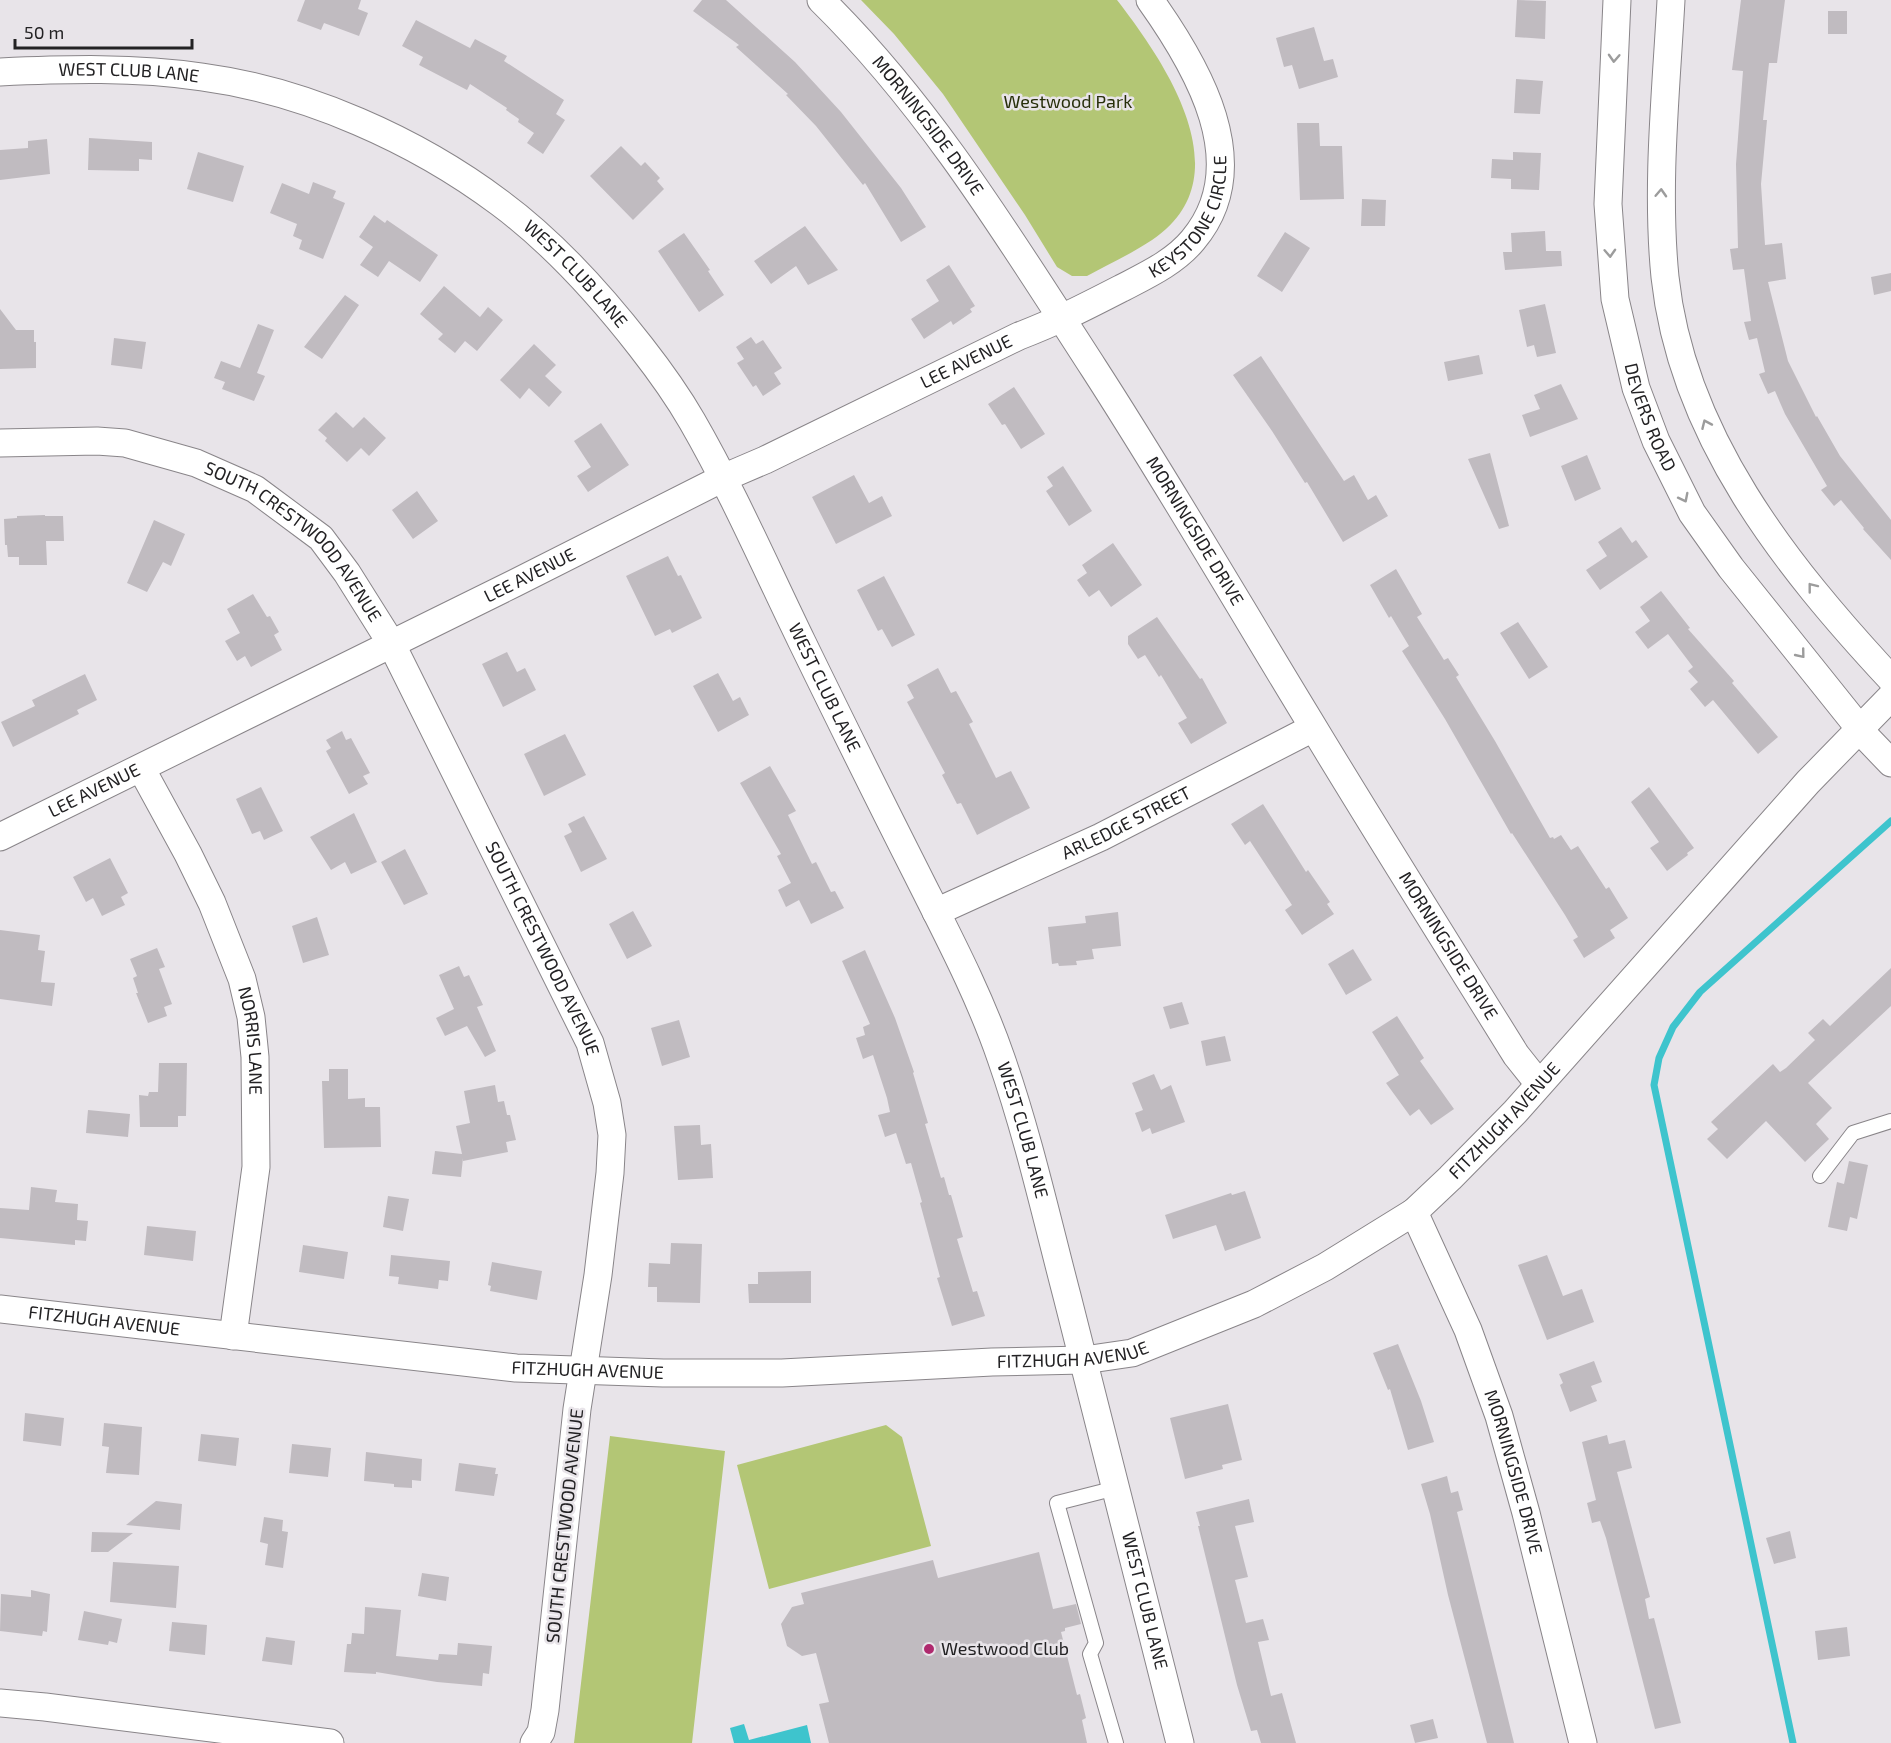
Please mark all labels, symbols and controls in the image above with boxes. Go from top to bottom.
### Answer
scale bar [15,12,192,50]
text: 50 m [24,21,64,43]
street label: MORNINGSIDE DRIVE [868,50,989,199]
one-way arrow [1608,54,1621,63]
street label: WEST CLUB LANE [58,58,201,86]
park label: Westwood Park [1004,90,1132,112]
street label: KEYSTONE CIRCLE [1144,155,1230,282]
one-way arrow [1655,189,1668,198]
street label: WEST CLUB LANE [520,215,633,332]
one-way arrow [1604,249,1617,258]
street label: LEE AVENUE [916,329,1015,393]
street label: DEVERS ROAD [1620,361,1681,475]
one-way arrow [1701,419,1713,430]
street label: MORNINGSIDE DRIVE [1142,452,1249,609]
street label: SOUTH CRESTWOOD AVENUE [201,456,387,626]
one-way arrow [1677,492,1689,503]
street label: LEE AVENUE [480,542,579,607]
one-way arrow [1809,582,1820,593]
street label: WEST CLUB LANE [784,619,866,755]
one-way arrow [1793,647,1804,658]
street label: LEE AVENUE [44,758,143,822]
street label: ARLEDGE STREET [1058,781,1195,863]
street label: SOUTH CRESTWOOD AVENUE [481,838,605,1058]
street label: MORNINGSIDE DRIVE [1395,867,1503,1023]
street label: NORRIS LANE [234,984,267,1095]
street label: FITZHUGH AVENUE [1443,1057,1564,1183]
street label: WEST CLUB LANE [993,1059,1054,1201]
street label: FITZHUGH AVENUE [27,1300,181,1340]
street label: FITZHUGH AVENUE [997,1336,1151,1372]
street label: FITZHUGH AVENUE [511,1356,664,1383]
street label: MORNINGSIDE DRIVE [1480,1386,1548,1556]
street label: SOUTH CRESTWOOD AVENUE [541,1408,587,1644]
street label: WEST CLUB LANE [1118,1529,1173,1672]
place label: Westwood Club [941,1637,1069,1659]
marker: Westwood Club [922,1642,936,1656]

